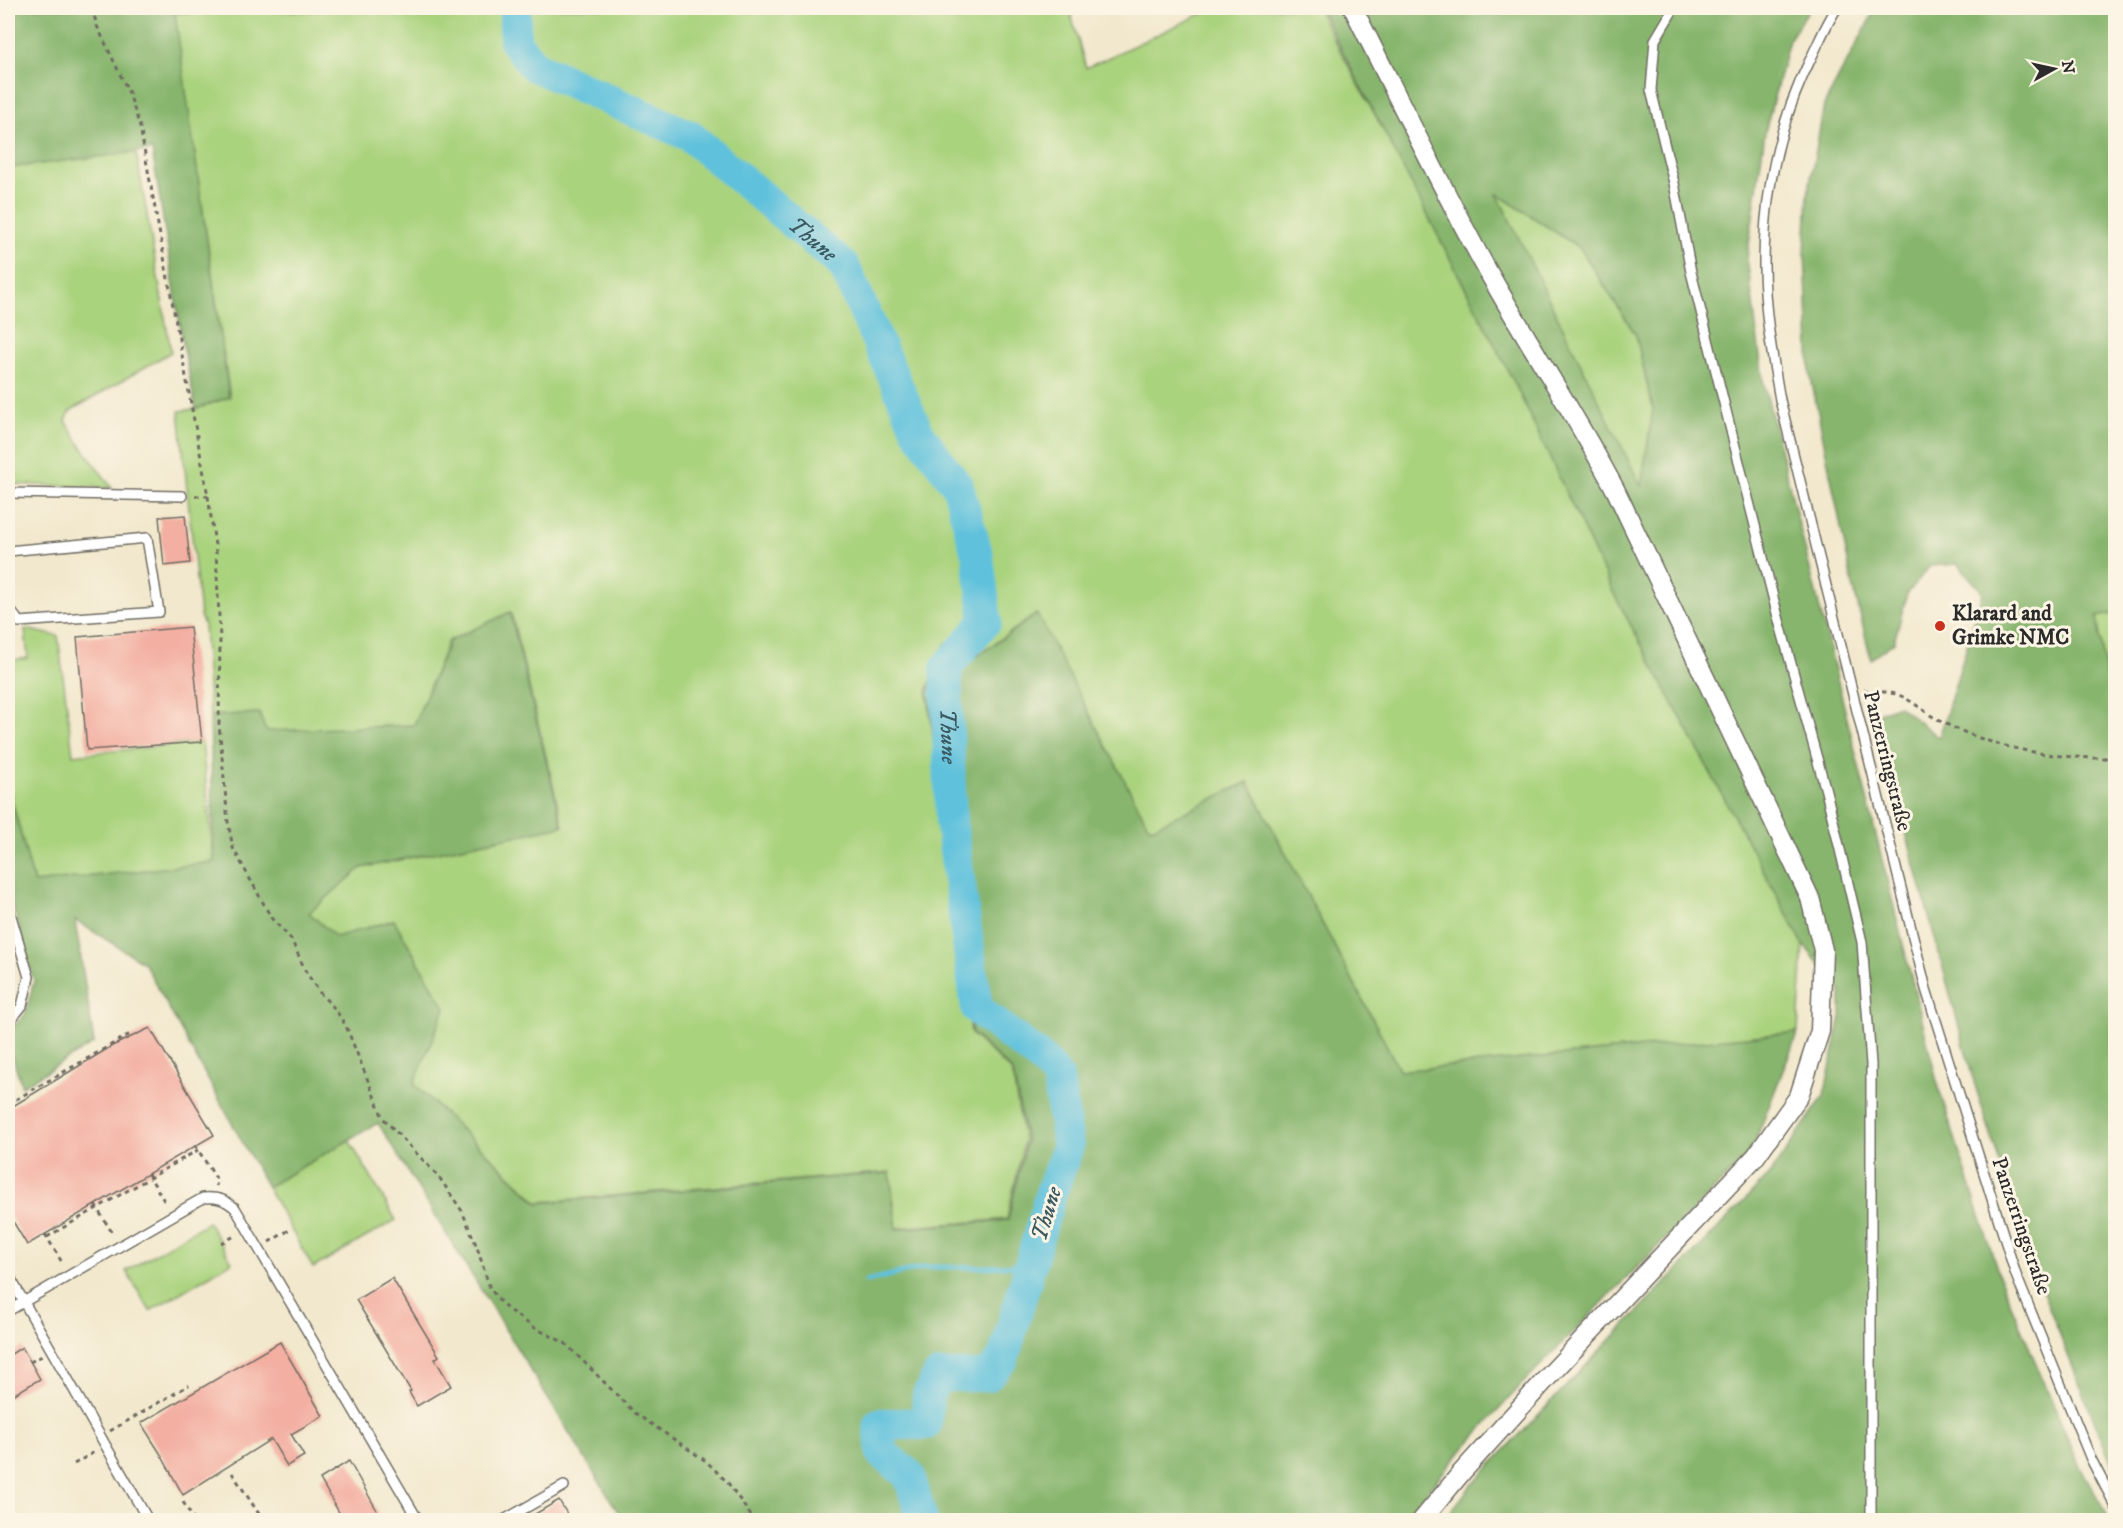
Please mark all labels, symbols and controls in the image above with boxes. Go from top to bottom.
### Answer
north arrow [2024,39,2084,99]
text: N [2057,59,2079,75]
water label: Thune [783,211,843,268]
place label: Klarard and Grimke NMC [1952,601,2069,651]
marker: Klarard and Grimke NMC [1933,619,1947,633]
street label: Panzerringstraße [1857,688,1917,834]
water label: Thune [934,708,963,765]
street label: Panzerringstraße [1985,1154,2057,1299]
water label: Thune [1026,1183,1068,1244]

